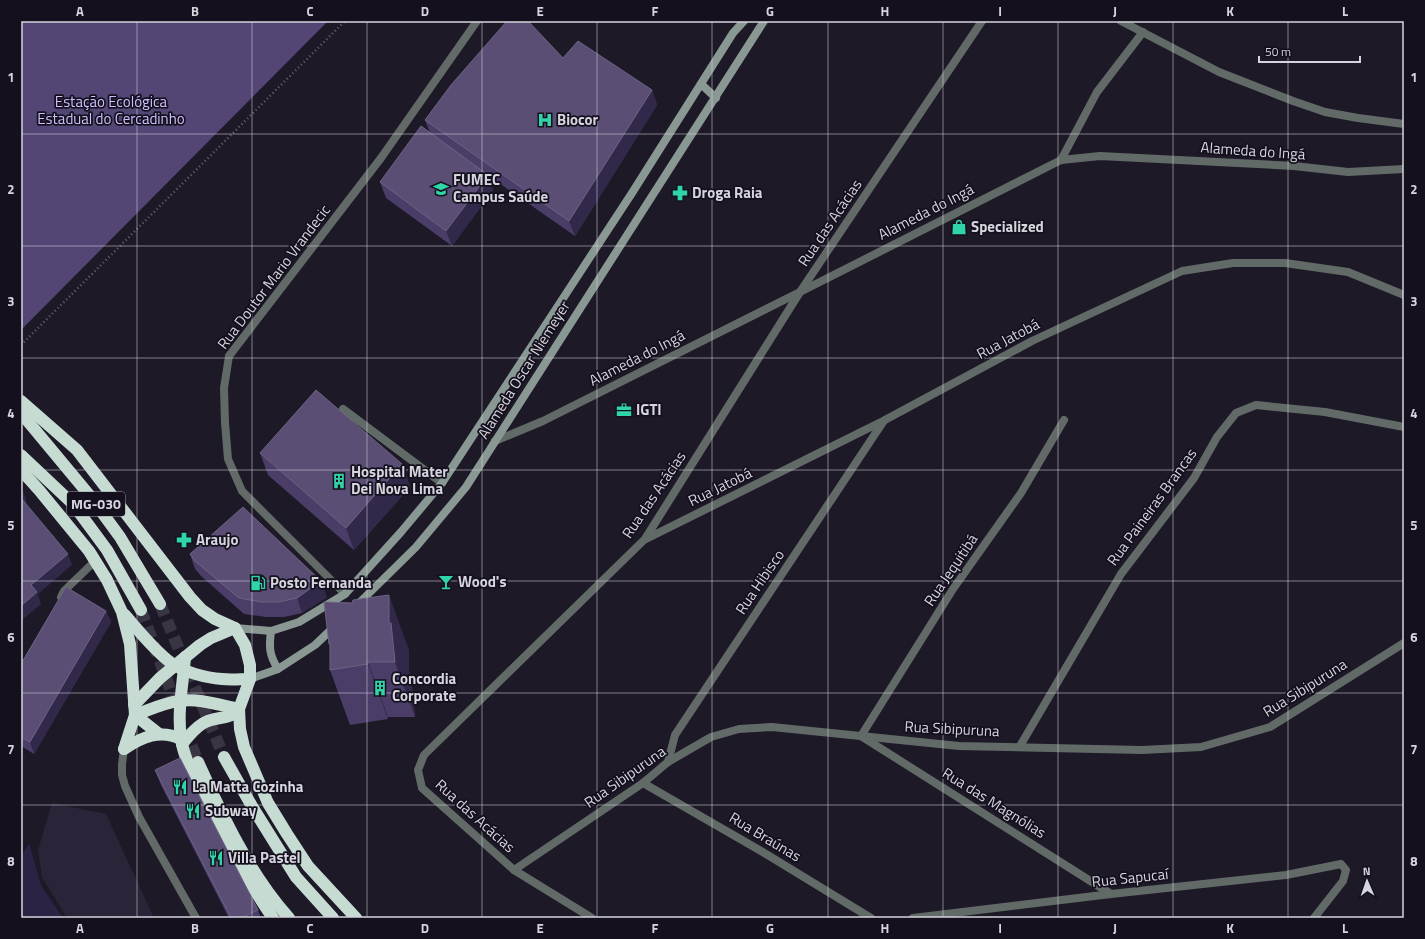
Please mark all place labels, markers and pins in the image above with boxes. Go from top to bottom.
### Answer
place label: Biocor [557,108,599,131]
hospital icon: Biocor [536,111,554,129]
place label: FUMEC Campus Saúde [453,168,549,208]
school or university icon: FUMEC Campus Saúde [432,180,450,198]
place label: Droga Raia [692,181,763,204]
pharmacy icon: Droga Raia [671,184,689,202]
place label: Specialized [971,215,1044,238]
shop icon: Specialized [950,218,968,236]
place label: IGTI [636,398,662,421]
office icon: IGTI [615,401,633,419]
place label: Hospital Mater Dei Nova Lima [351,460,448,500]
building icon: Hospital Mater Dei Nova Lima [330,472,348,490]
place label: Araujo [196,528,238,551]
pharmacy icon: Araujo [175,531,193,549]
place label: Wood's [458,570,507,593]
place label: Posto Fernanda [270,571,372,594]
bar icon: Wood's [437,573,455,591]
fuel station icon: Posto Fernanda [249,574,267,592]
place label: Concordia Corporate [392,667,457,707]
building icon: Concordia Corporate [371,679,389,697]
place label: La Matta Cozinha [192,775,304,798]
restaurant icon: La Matta Cozinha [171,778,189,796]
place label: Subway [205,799,257,822]
restaurant icon: Subway [184,802,202,820]
place label: Villa Pastel [228,846,301,869]
restaurant icon: Villa Pastel [207,849,225,867]

